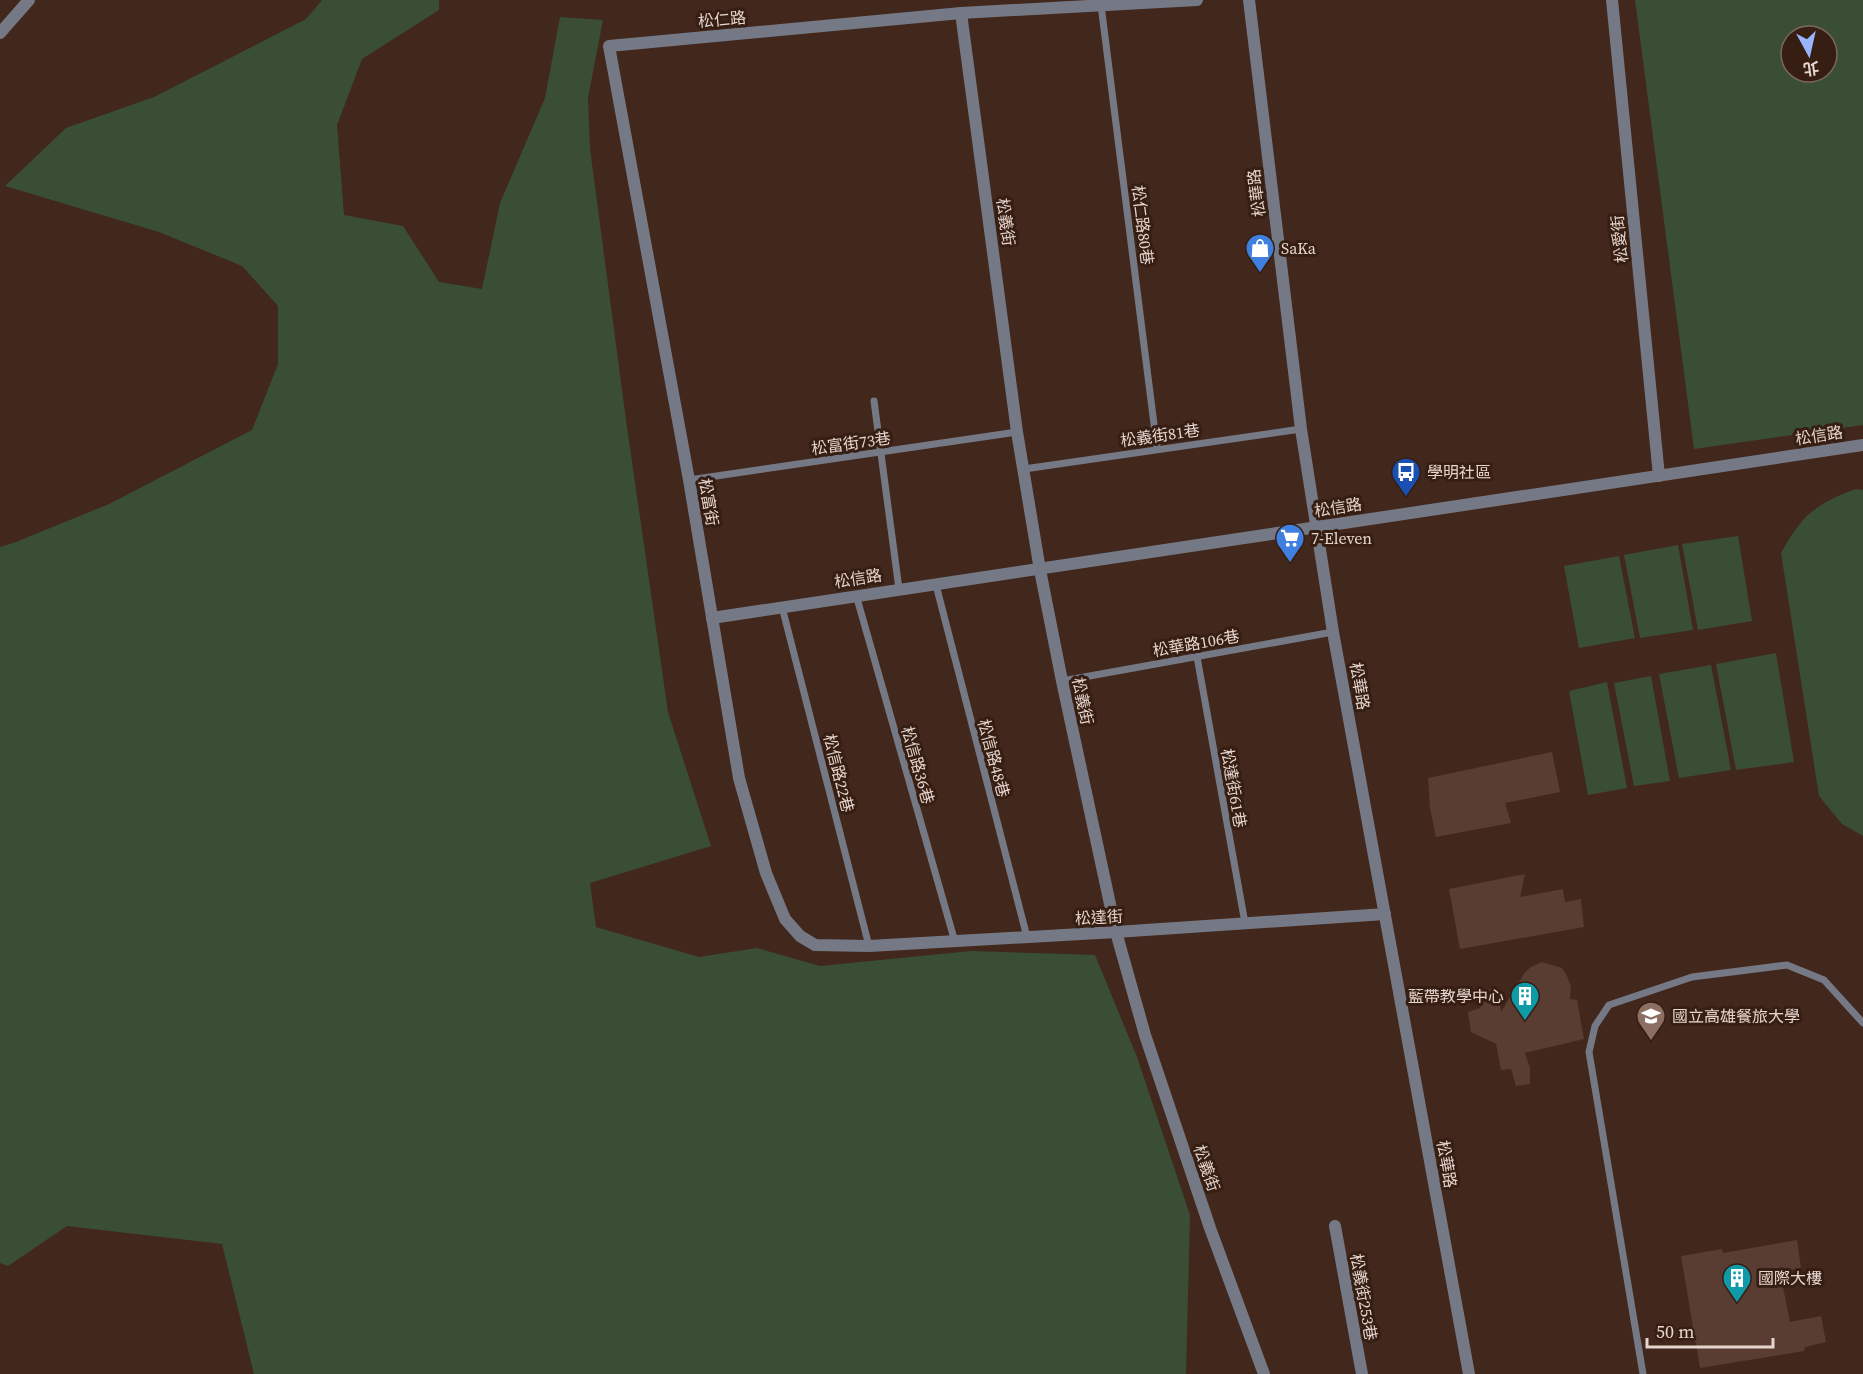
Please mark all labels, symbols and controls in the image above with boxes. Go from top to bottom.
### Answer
street label: 松仁路 [697,6,747,32]
north arrow [1779,24,1839,84]
text: 北 [1802,57,1821,81]
street label: 松華路 [1242,168,1270,218]
street label: 松仁路80巷 [1127,184,1159,266]
street label: 松義街 [992,197,1020,247]
street label: 松愛街 [1606,214,1632,264]
shop icon: SaKa [1244,232,1276,274]
place label: SaKa [1281,237,1317,259]
street label: 松義街81巷 [1119,419,1201,451]
street label: 松信路 [1794,420,1844,450]
street label: 松富街73巷 [810,427,892,459]
bus stop icon: 學明社區 [1390,456,1422,498]
place label: 學明社區 [1427,461,1491,483]
street label: 松富街 [694,476,724,528]
street label: 松信路 [1313,492,1363,522]
supermarket icon: 7-Eleven [1274,522,1306,564]
place label: 7-Eleven [1311,527,1372,549]
street label: 松信路 [833,563,883,593]
street label: 松華路106巷 [1151,625,1241,661]
street label: 松華路 [1345,660,1375,712]
street label: 松義街 [1067,675,1099,727]
street label: 松信路48巷 [973,717,1015,799]
street label: 松信路36巷 [896,724,940,806]
street label: 松信路22巷 [819,732,859,814]
street label: 松達街61巷 [1216,747,1252,829]
street label: 松達街 [1074,905,1124,929]
building icon: 藍帶教學中心 [1509,980,1541,1022]
place label: 藍帶教學中心 [1408,985,1504,1007]
school or university icon: 國立高雄餐旅大學 [1635,1000,1667,1042]
place label: 國立高雄餐旅大學 [1672,1005,1800,1027]
street label: 松華路 [1432,1138,1462,1190]
street label: 松義街 [1189,1142,1225,1194]
street label: 松義街253巷 [1346,1252,1382,1342]
building icon: 國際大樓 [1721,1262,1753,1304]
place label: 國際大樓 [1758,1267,1822,1289]
scale bar [1647,1311,1773,1349]
text: 50 m [1656,1319,1694,1344]

